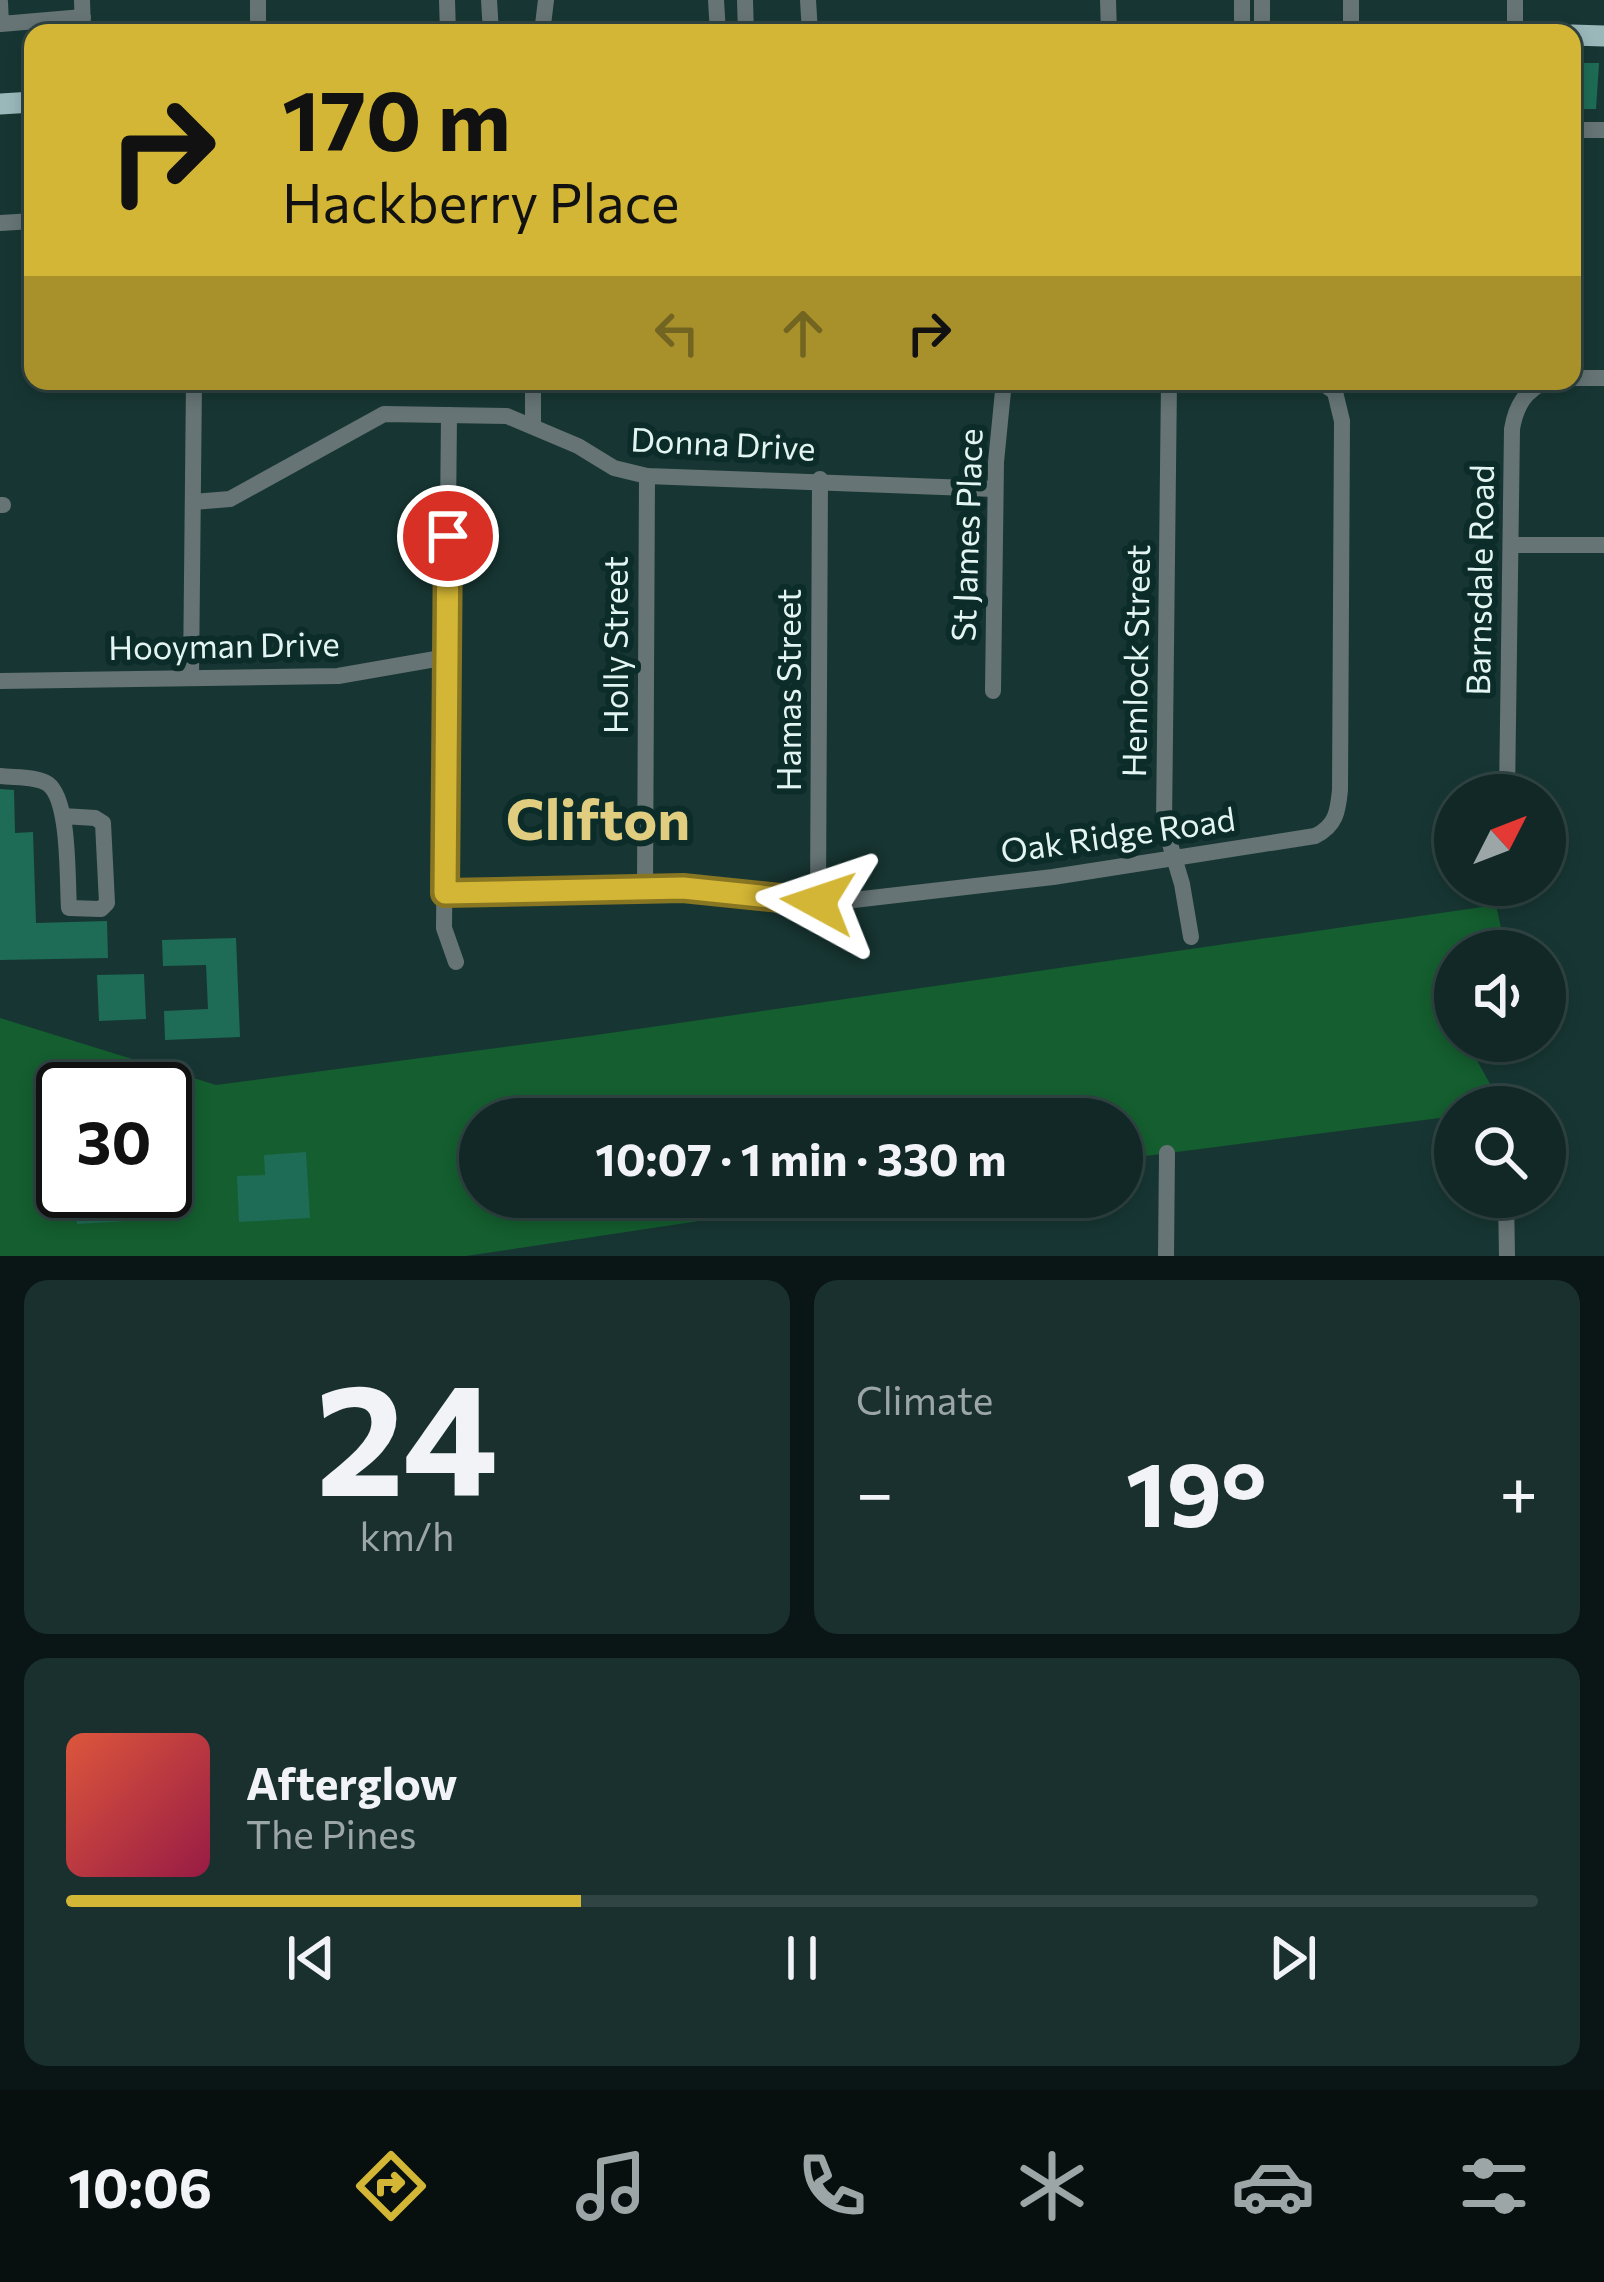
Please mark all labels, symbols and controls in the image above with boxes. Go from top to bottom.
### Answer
text: 170 m [282,66,511,168]
icon: right [84,72,240,228]
text: Hackberry Place [282,168,680,234]
icon: left [644,300,710,366]
icon: ahead [770,300,836,366]
icon: right [896,300,962,366]
street label: Donna Drive [630,417,817,468]
street label: St James Place [941,428,990,642]
street label: Barnsdale Road [1456,464,1501,696]
pin [397,485,499,587]
icon: arrive [415,503,481,569]
street label: Hemlock Street [1112,544,1157,778]
street label: Holly Street [594,556,635,734]
street label: Hamas Street [767,589,808,791]
street label: Hooyman Drive [108,622,340,667]
north arrow [1434,774,1566,906]
map controls [1434,774,1566,1218]
district label: Clifton [506,782,690,852]
street label: Oak Ridge Road [998,797,1238,870]
position arrow [755,839,881,965]
button: sound [1434,930,1566,1062]
speed limit sign: 30 [36,1062,192,1218]
button: search [1434,1086,1566,1218]
text: 10:07 · 1 min · 330 m [595,1130,1007,1185]
text: 24 [316,1337,498,1528]
text: Climate [856,1375,993,1423]
text: 19° [1126,1435,1267,1546]
text: − [856,1450,894,1531]
text: + [1499,1450,1538,1531]
text: km/h [360,1511,454,1559]
text: Afterglow [246,1754,457,1809]
text: The Pines [246,1809,417,1857]
icon: previous [278,1925,344,1991]
icon: pause [769,1925,835,1991]
icon: next [1260,1925,1326,1991]
icon: directions [349,2144,433,2228]
icon: music [569,2144,653,2228]
icon: phone [790,2144,874,2228]
icon: climate [1010,2144,1094,2228]
icon: car [1231,2144,1315,2228]
icon: filters [1452,2144,1536,2228]
text: 10:06 [68,2153,212,2219]

